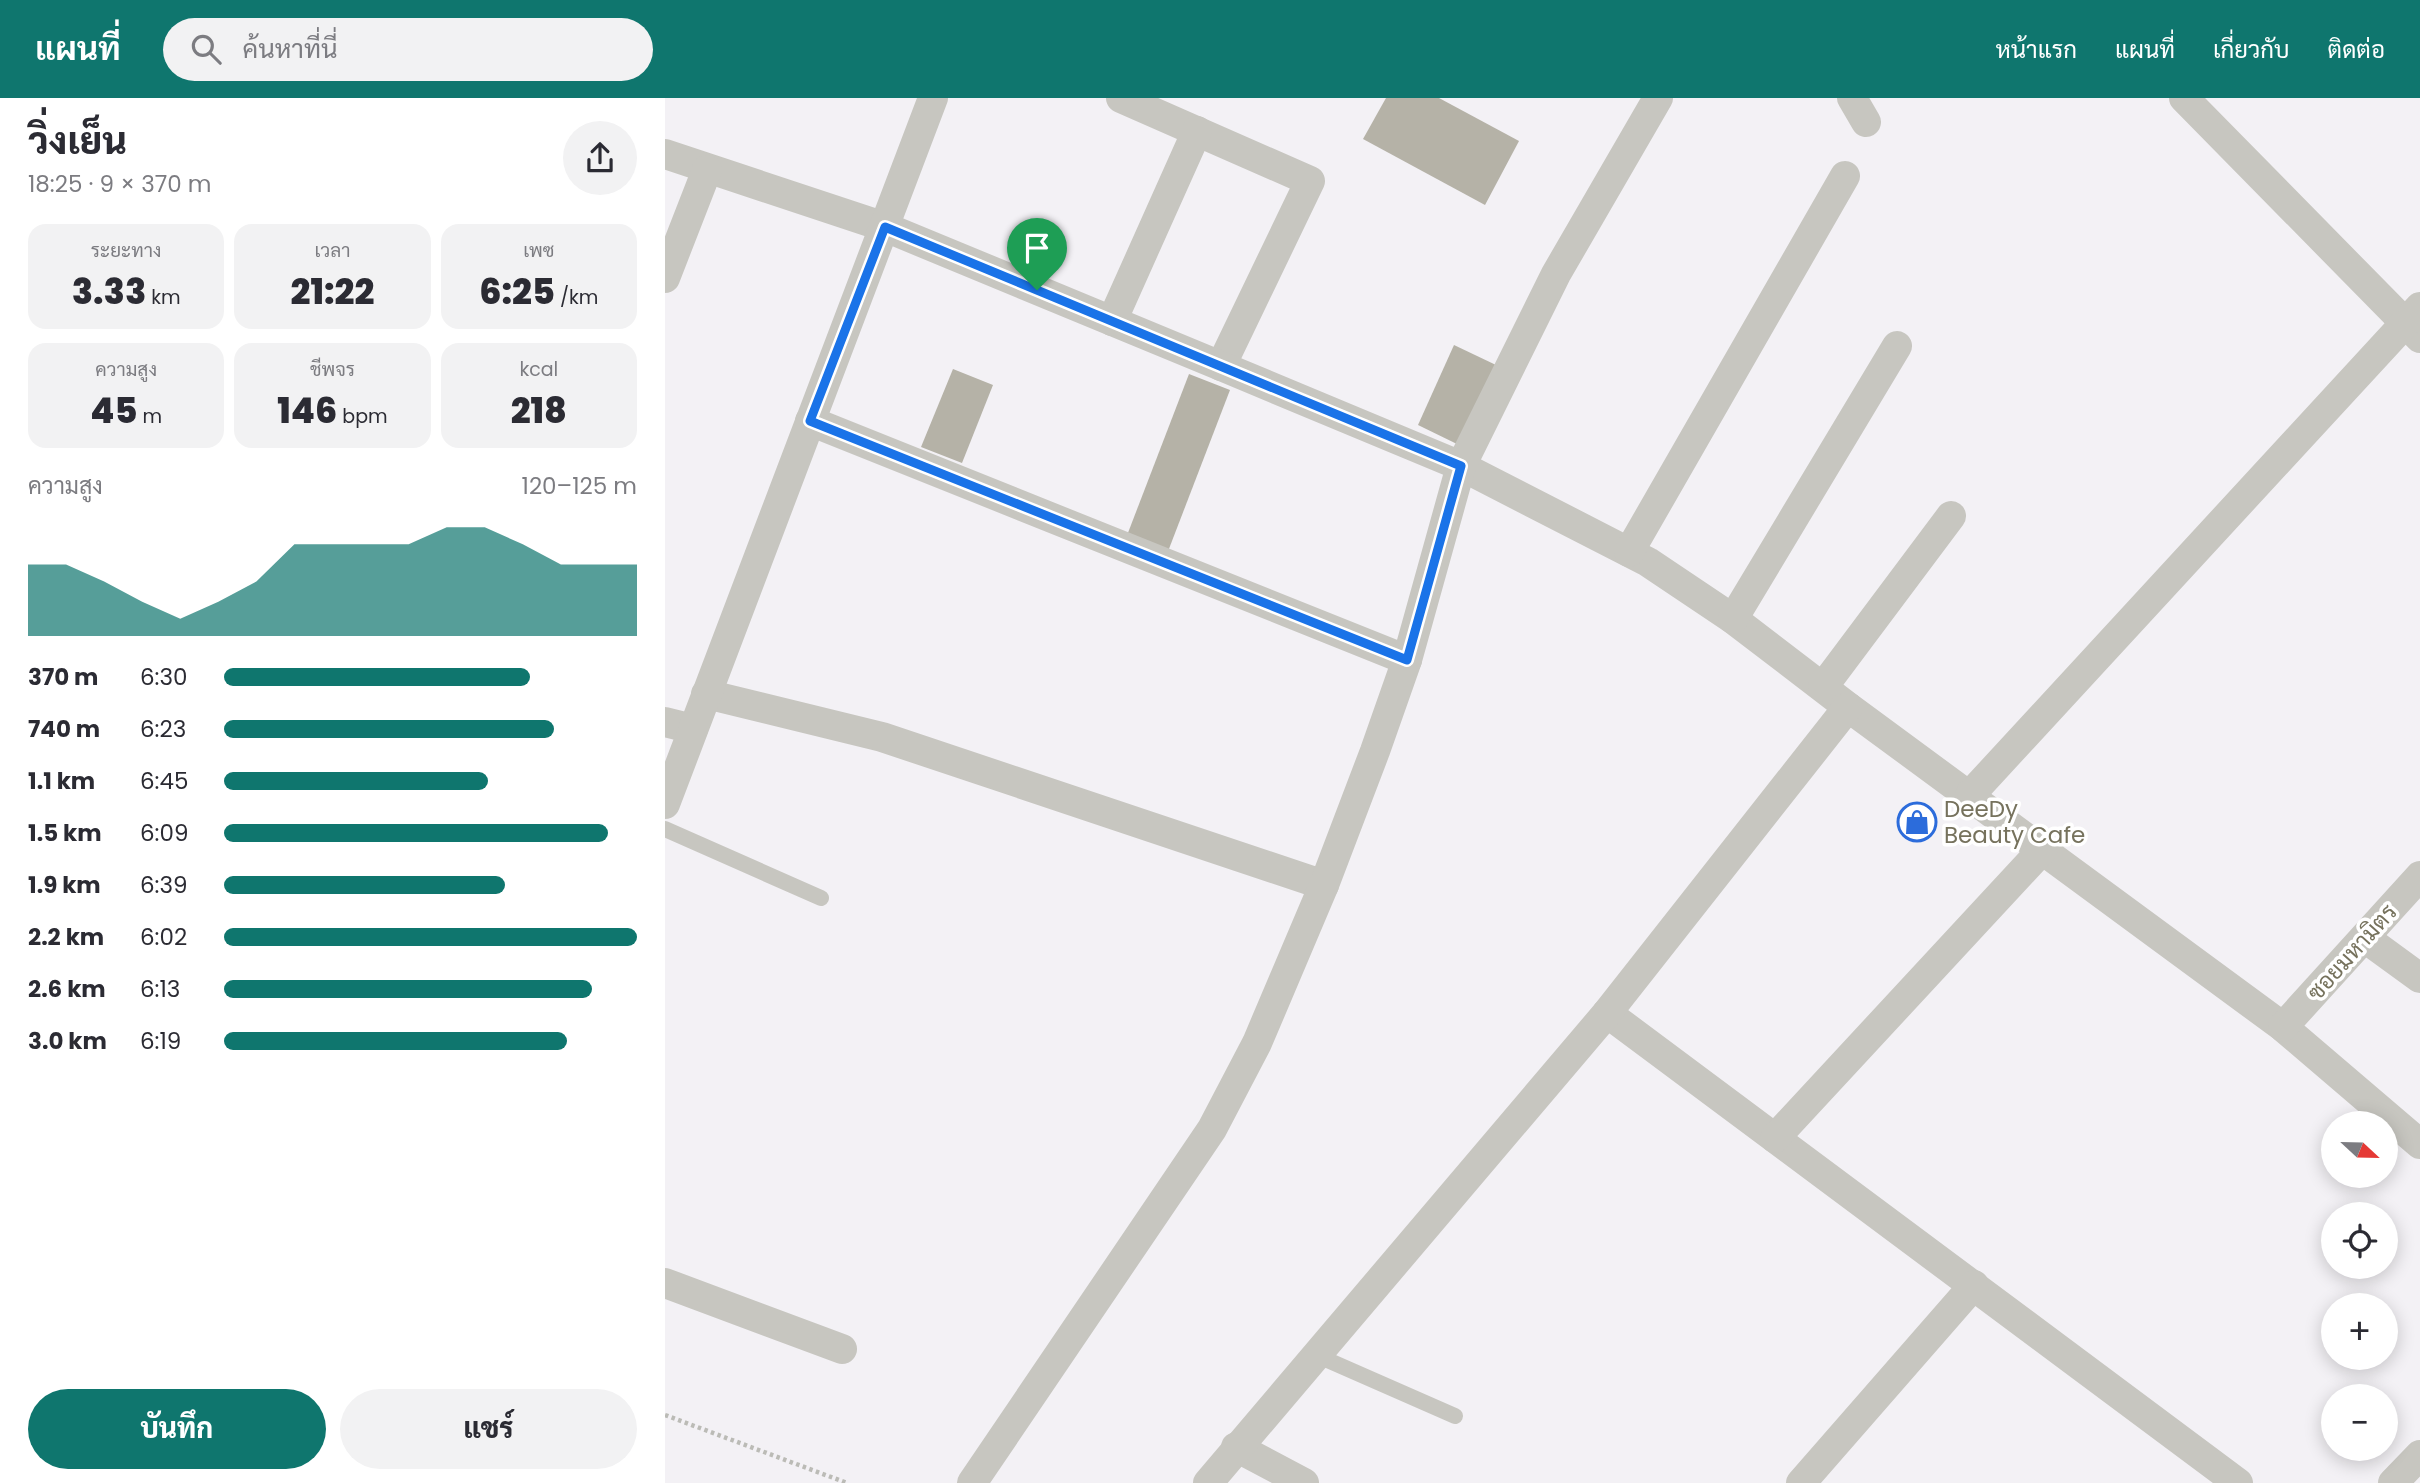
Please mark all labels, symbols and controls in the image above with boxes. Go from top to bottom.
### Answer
search box [163,18,653,81]
text: แผนที่ [35,25,121,72]
icon: search [187,30,225,68]
text: ค้นหาที่นี่ [243,31,338,67]
text: หน้าแรก [1996,33,2077,66]
text: แผนที่ [2115,33,2175,66]
text: เกี่ยวกับ [2213,33,2290,66]
text: ติดต่อ [2328,33,2385,66]
text: วิ่งเย็น [28,114,127,167]
button: share [563,121,637,195]
text: 18:25 · 9 × 370 m [28,168,212,200]
pin [1007,218,1067,290]
icon: arrive [1018,229,1056,267]
text: ระยะทาง [91,237,162,264]
text: เวลา [315,237,350,264]
text: เพซ [523,237,554,264]
text: 3.33 [72,267,146,316]
text: 21:22 [291,267,374,316]
text: 6:25 [479,267,555,316]
text: km [146,284,181,311]
text: /km [555,284,598,311]
text: ความสูง [95,356,157,383]
text: ชีพจร [310,356,355,383]
text: kcal [519,356,558,383]
text: 45 [90,386,137,435]
text: 146 [277,386,337,435]
text: 218 [511,386,567,435]
text: m [137,403,162,430]
text: bpm [337,403,388,430]
text: ความสูง [28,470,103,502]
text: 120–125 m [522,470,637,502]
text: 370 m [28,661,98,693]
text: 6:30 [140,661,188,693]
text: 740 m [28,713,100,745]
text: 6:23 [140,713,186,745]
text: 1.1 km [28,765,95,797]
text: 6:45 [140,765,188,797]
place label: DeeDy Beauty Cafe [1944,793,2085,851]
shop icon: DeeDy Beauty Cafe [1896,801,1938,843]
text: 1.5 km [28,817,102,849]
text: 6:09 [140,817,188,849]
text: 1.9 km [28,869,101,901]
text: 6:39 [140,869,188,901]
street label: ซอยมหามิตร [2300,897,2404,1007]
text: 2.2 km [28,921,104,953]
text: 6:02 [140,921,187,953]
text: 2.6 km [28,973,106,1005]
text: 6:13 [140,973,180,1005]
text: 3.0 km [28,1025,107,1057]
text: 6:19 [140,1025,181,1057]
north arrow [2321,1111,2397,1188]
map controls [2321,1111,2398,1461]
button: locate [2321,1202,2398,1279]
button: + [2321,1293,2398,1370]
button: − [2321,1384,2398,1461]
button: บันทึก [28,1389,326,1469]
button: แชร์ [340,1389,637,1469]

